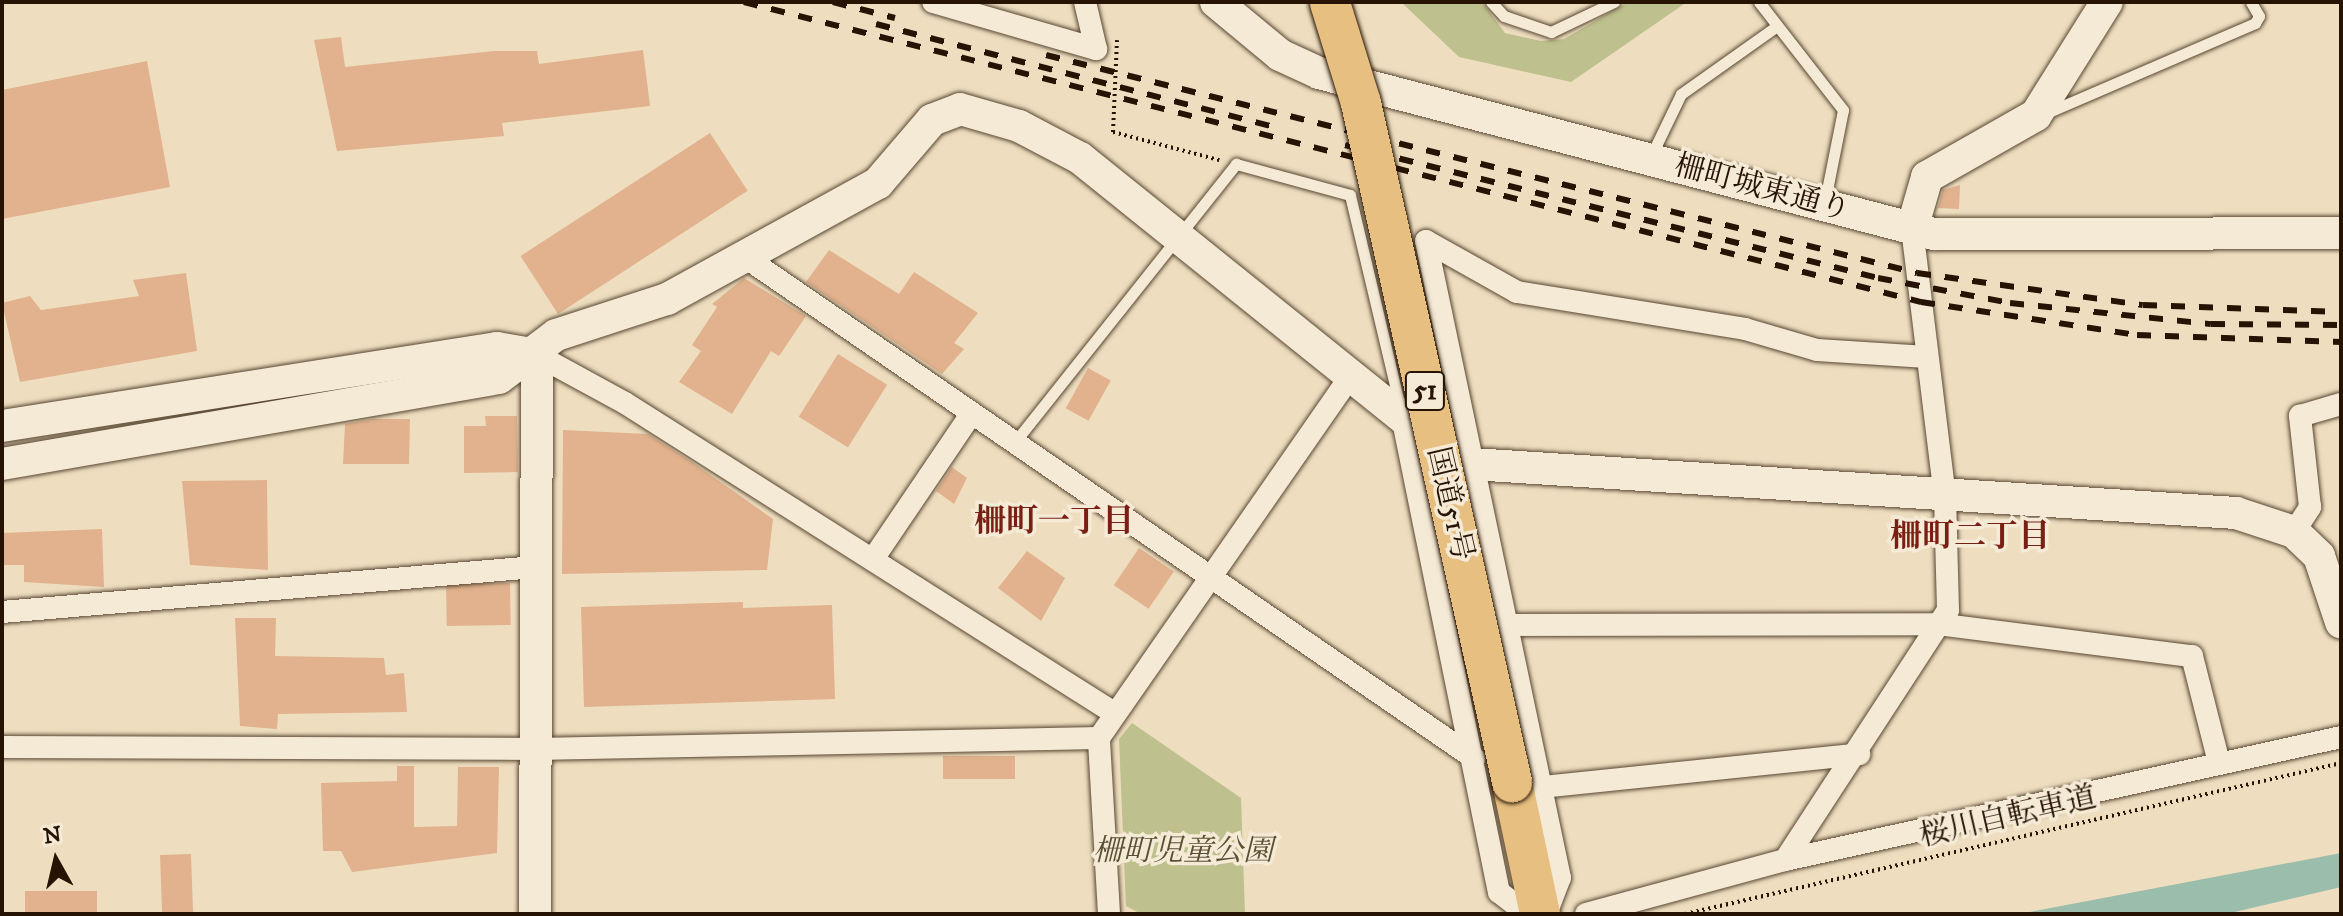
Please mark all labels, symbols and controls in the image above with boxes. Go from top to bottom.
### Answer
street label: 柵町城東通り [1670,148,1854,230]
road number: 51 [1403,367,1447,415]
street label: 国道51号 [1418,443,1480,565]
district label: 柵町一丁目 [974,503,1134,541]
district label: 柵町二丁目 [1890,518,2050,556]
street label: 桜川自転車道 [1916,780,2100,856]
north arrow [16,820,96,900]
text: N [42,821,63,850]
park label: 柵町児童公園 [1093,834,1273,870]

